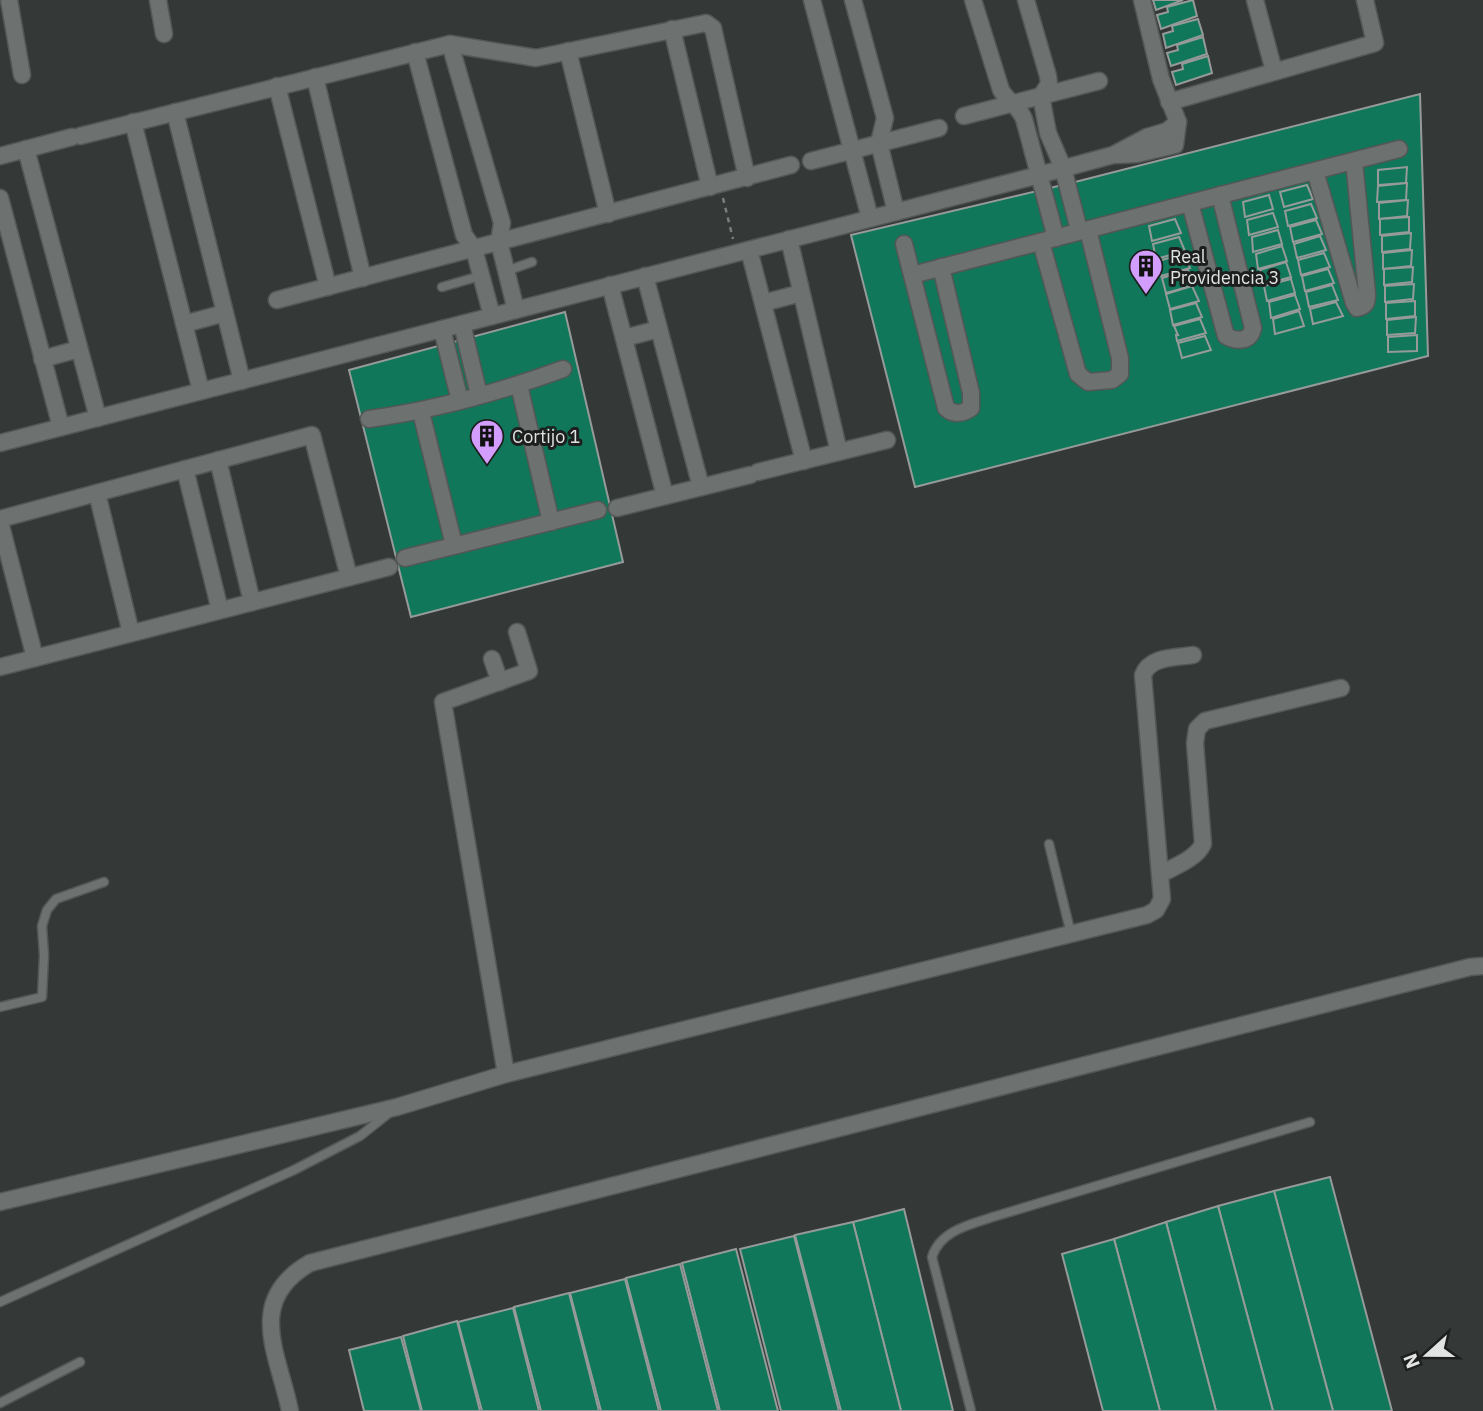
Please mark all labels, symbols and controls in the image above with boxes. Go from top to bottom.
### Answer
place label: Real Providencia 3 [1170,245,1279,289]
building icon: Real Providencia 3 [1127,247,1165,296]
building icon: Cortijo 1 [468,417,506,466]
place label: Cortijo 1 [512,425,580,448]
north arrow [1392,1320,1462,1390]
text: N [1397,1350,1425,1372]

